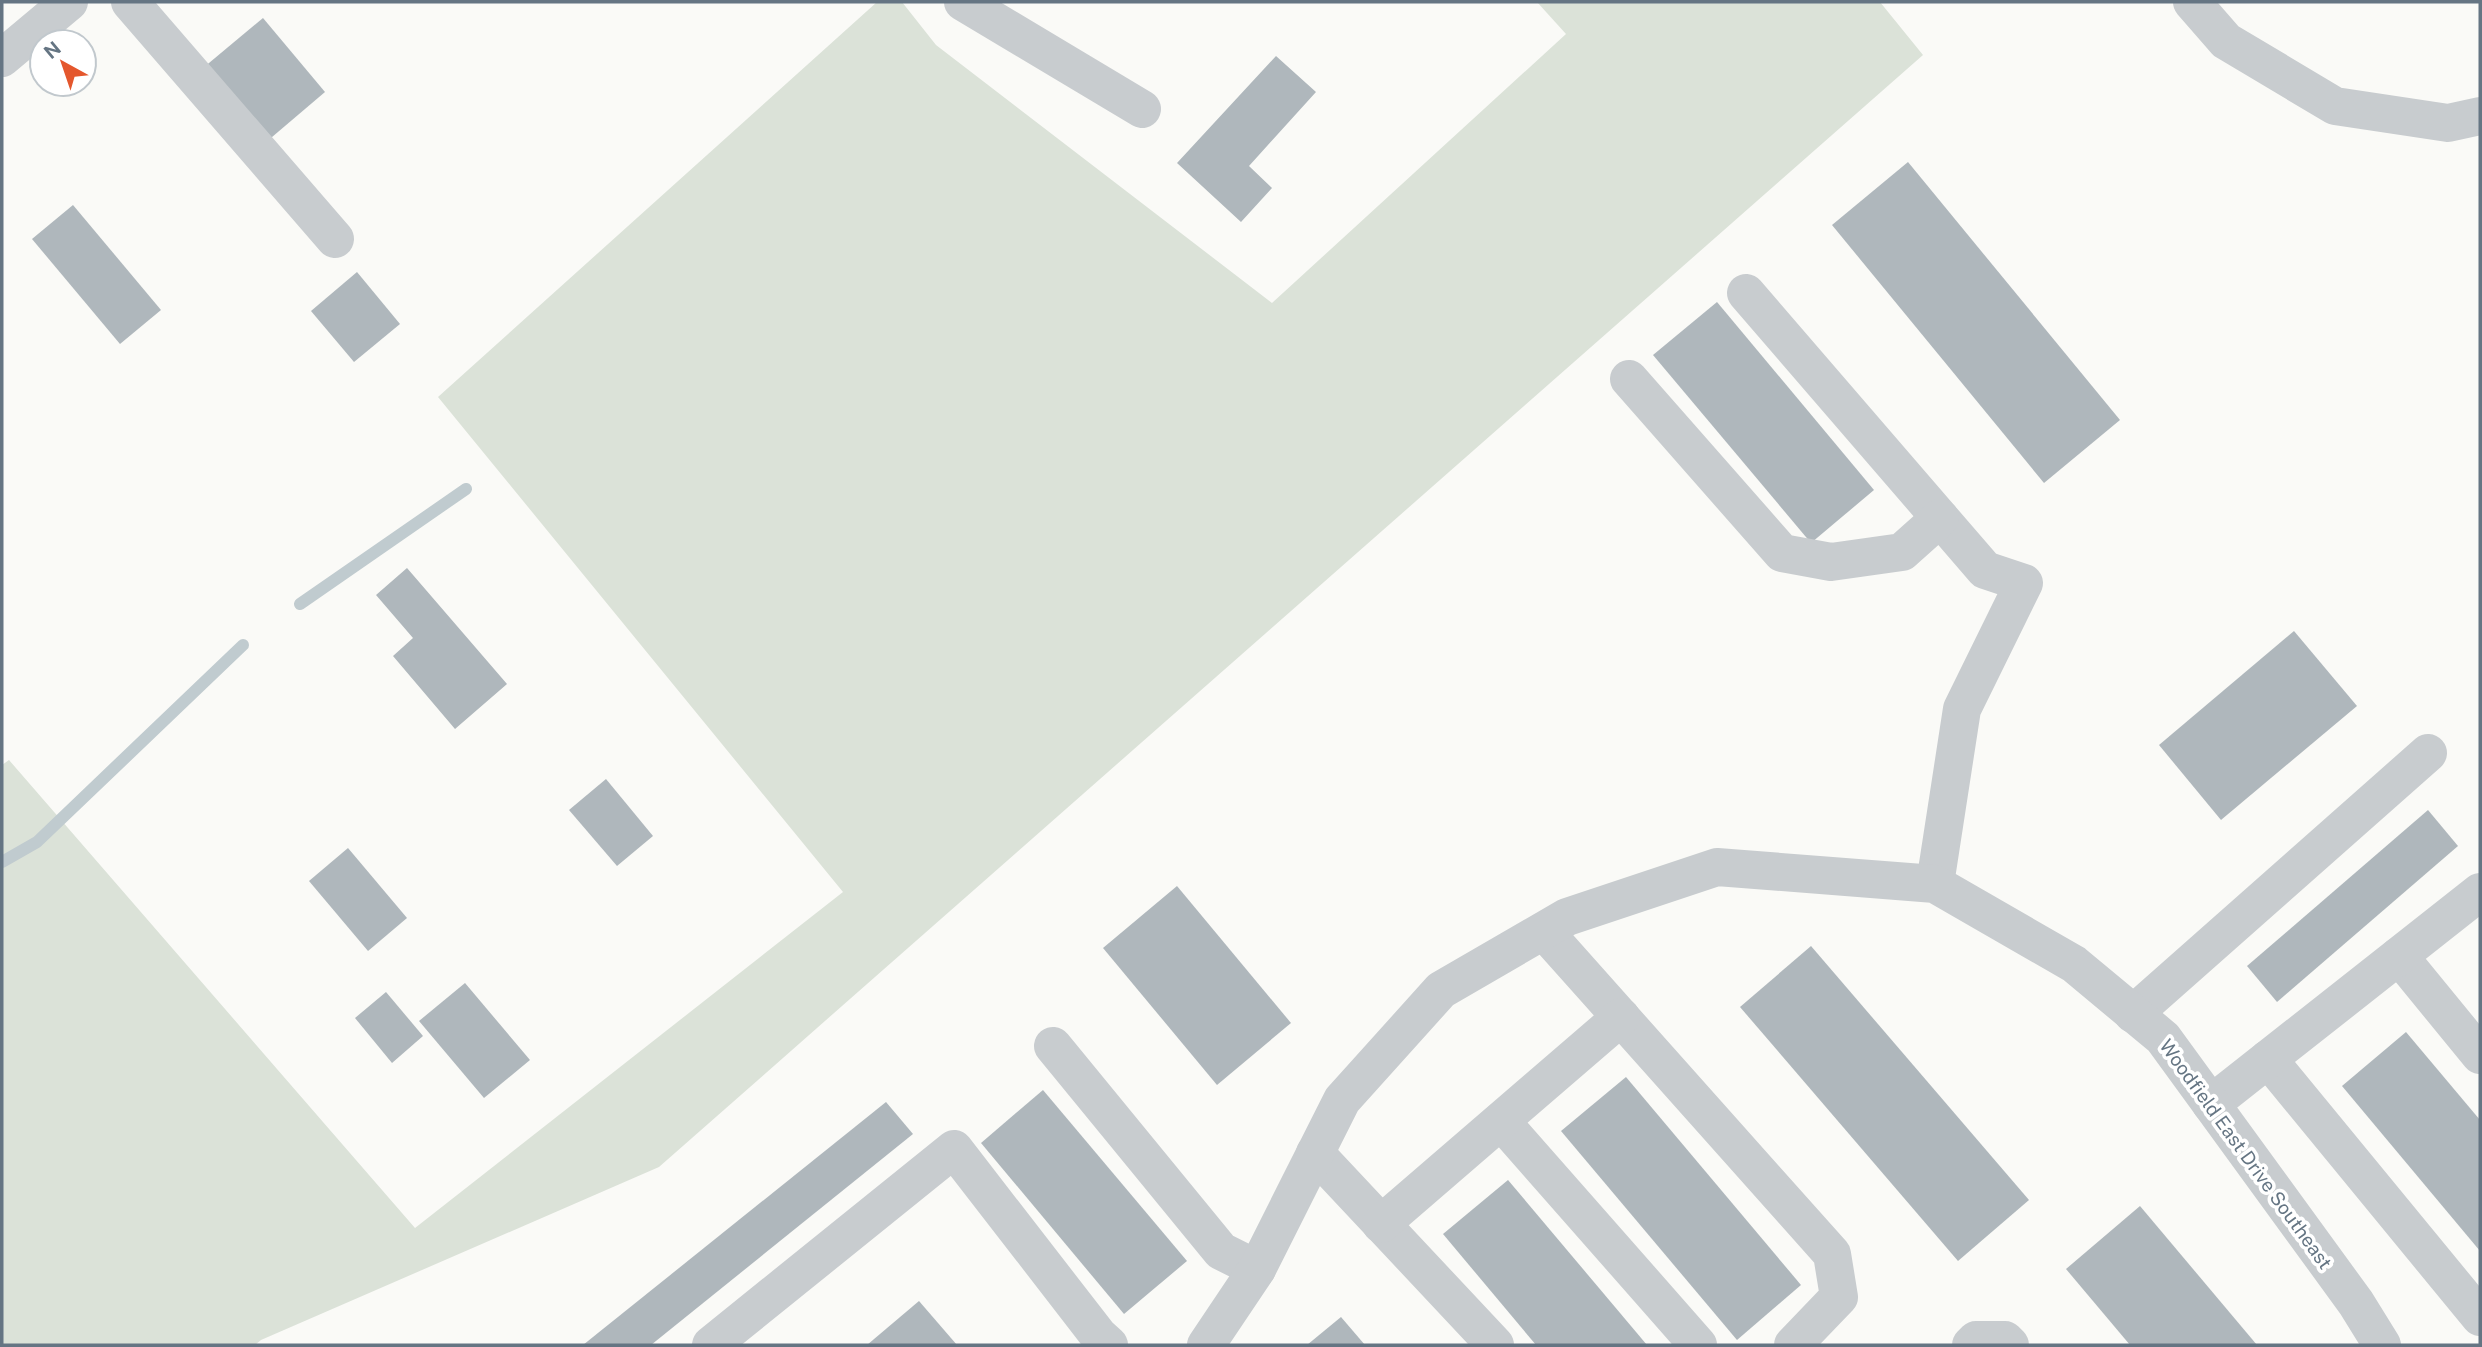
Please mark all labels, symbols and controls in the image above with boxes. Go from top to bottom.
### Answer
north arrow [28,28,98,98]
text: N [39,37,65,63]
street label: Woodfield East Drive Southeast [2155,1035,2337,1273]

